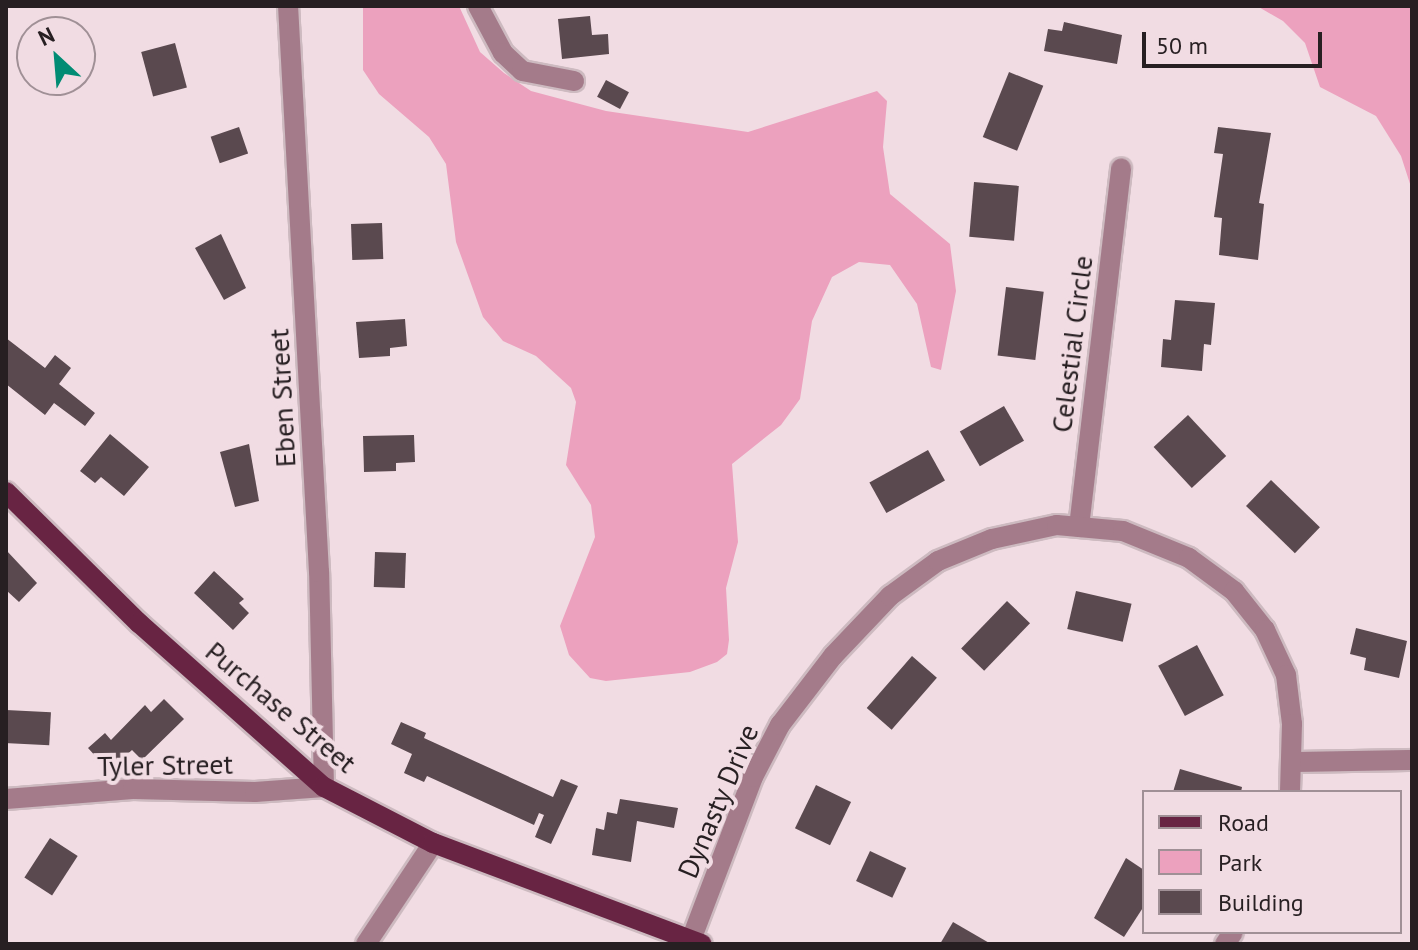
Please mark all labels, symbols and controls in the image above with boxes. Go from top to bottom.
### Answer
north arrow [16,16,96,96]
scale bar [1146,16,1326,66]
text: N [34,20,59,52]
text: 50 m [1156,30,1208,61]
street label: Celestial Circle [1044,254,1100,434]
street label: Eben Street [262,328,302,468]
street label: Purchase Street [199,634,363,780]
street label: Dynasty Drive [670,719,766,883]
street label: Tyler Street [97,747,233,783]
legend [1142,790,1402,934]
text: Road [1218,807,1269,838]
text: Park [1218,847,1262,878]
text: Building [1218,887,1304,918]

